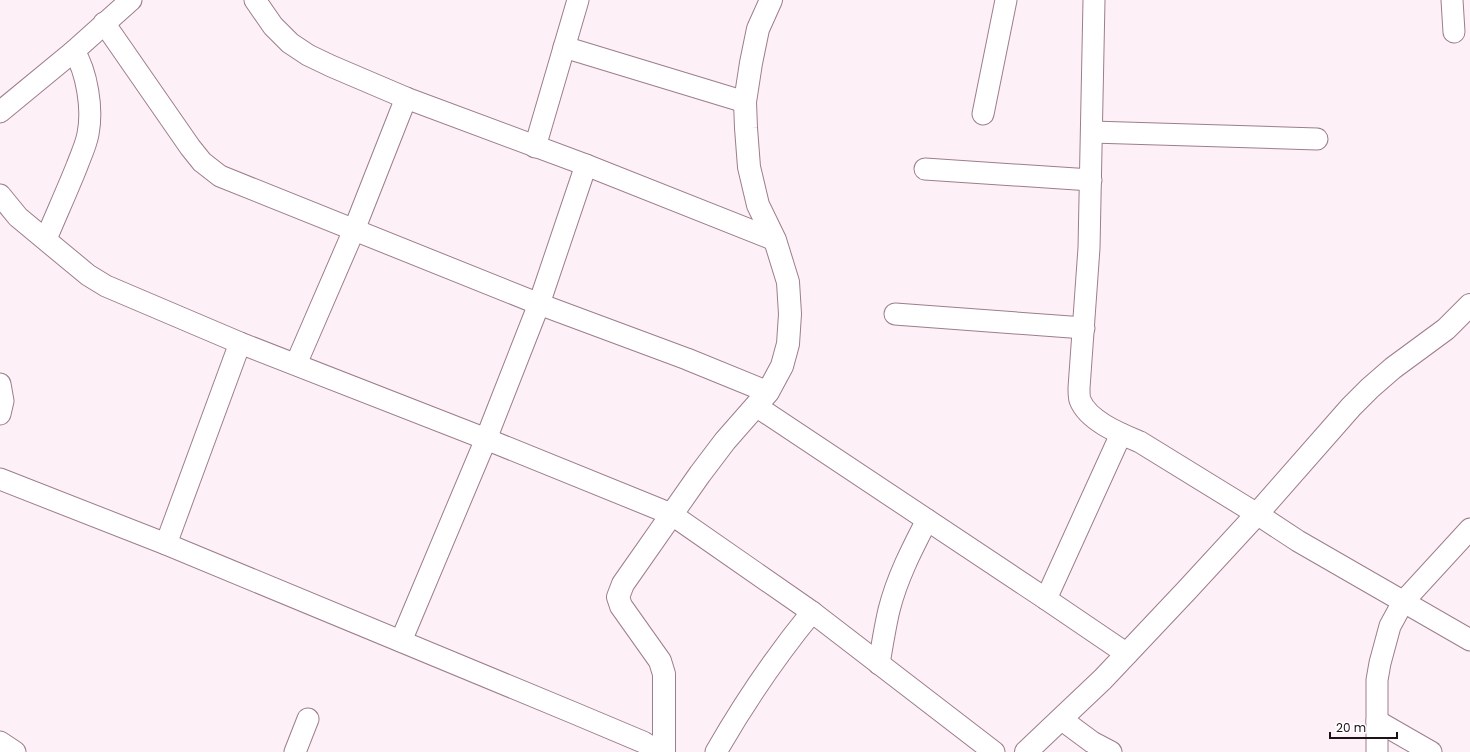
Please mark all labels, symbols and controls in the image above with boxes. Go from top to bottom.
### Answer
scale bar [1330,714,1397,740]
text: 20 m [1336,719,1366,736]

